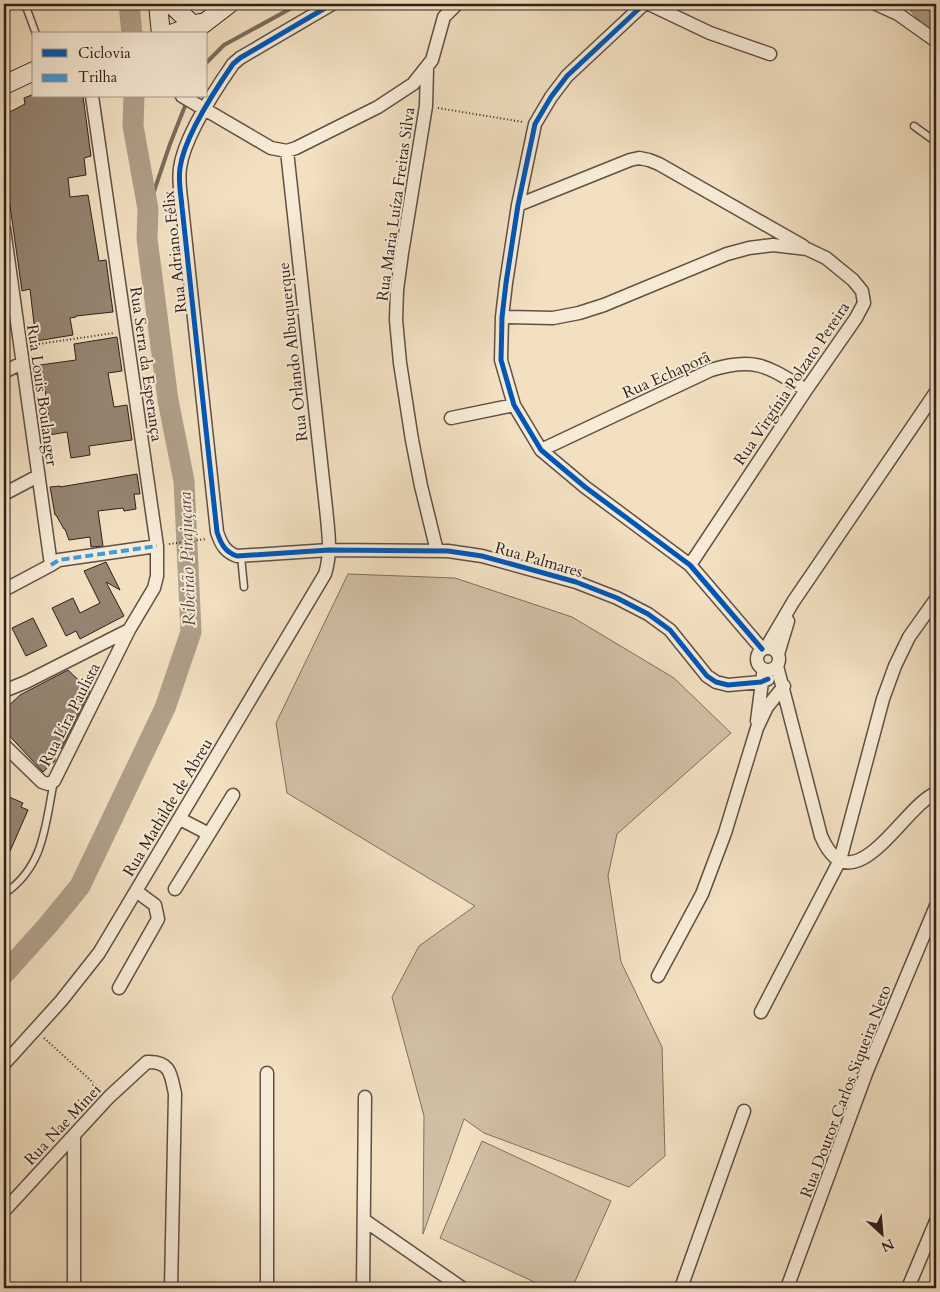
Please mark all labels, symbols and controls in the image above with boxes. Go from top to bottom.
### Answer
legend [32,32,208,98]
text: Ciclovia [78,43,131,63]
text: Trilha [78,67,118,87]
street label: Rua Maria Luíza Freitas Silva [371,106,421,303]
street label: Rua Adriano Félix [158,189,192,314]
street label: Rua Orlando Albuquerque [273,261,313,443]
street label: Rua Serra da Esperança [124,285,168,443]
street label: Rua Virgínia Polzato Pereira [729,297,855,470]
street label: Rua Louis Boulanger [21,323,63,468]
street label: Rua Echaporã [619,346,714,404]
water label: Ribeirão Pirajuçara [173,491,202,627]
street label: Rua Palmares [492,537,585,583]
street label: Rua Lira Paulista [34,659,105,770]
street label: Rua Mathilde de Abreu [118,734,218,881]
street label: Rua Doutor Carlos Siqueira Neto [795,982,897,1201]
street label: Rua Nae Minei [19,1079,106,1170]
north arrow [858,1210,908,1260]
text: N [878,1234,897,1256]

